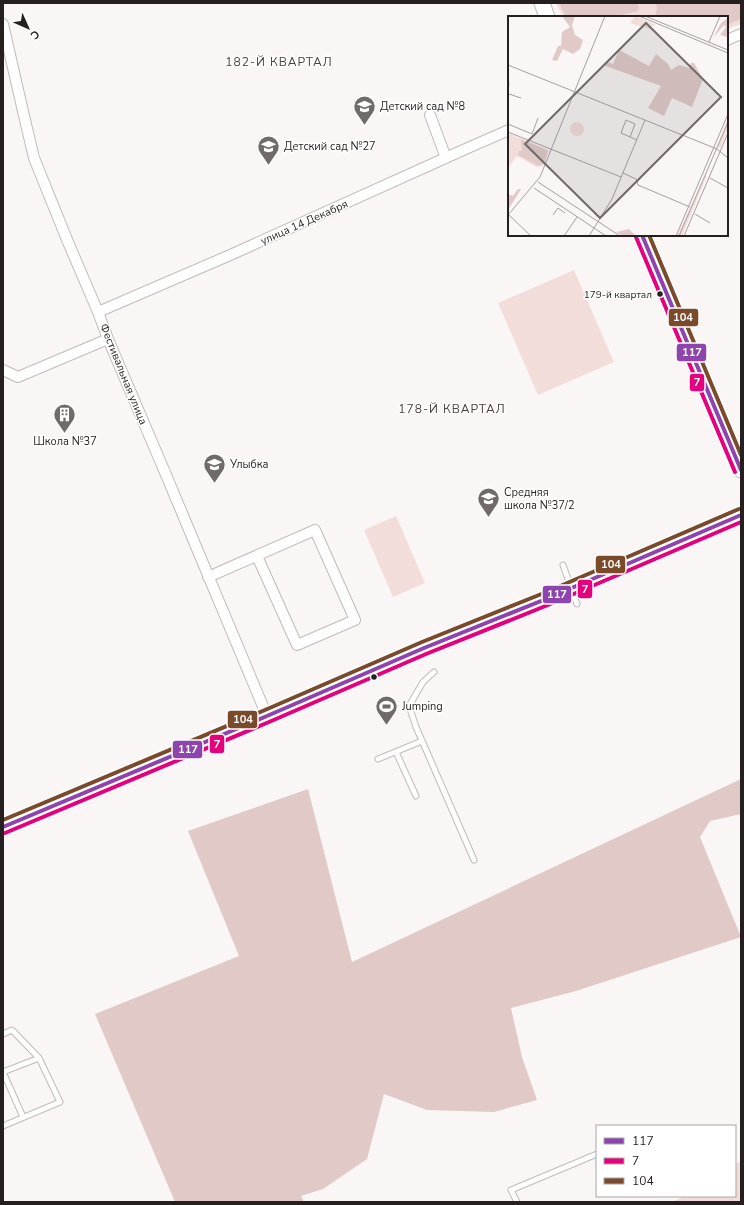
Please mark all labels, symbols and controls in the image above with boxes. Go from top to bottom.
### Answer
north arrow [8,8,48,48]
inset map [508,16,728,236]
text: С [26,27,43,43]
district label: 182-Й КВАРТАЛ [225,54,333,70]
school or university icon: Детский сад №8 [352,93,378,126]
place label: Детский сад №8 [380,99,465,114]
school or university icon: Детский сад №27 [256,133,282,166]
place label: Детский сад №27 [284,139,376,154]
street label: улица 14 Декабря [258,196,350,249]
place label: 179-й квартал [584,288,652,302]
marker: 179-й квартал [655,289,665,299]
line badge: 104 [668,308,699,327]
text: 104 [673,310,693,325]
street label: Фестивальная улица [96,321,151,427]
line badge: 117 [676,343,707,362]
text: 117 [682,345,702,360]
line badge: 7 [689,373,705,392]
text: 7 [694,375,700,390]
district label: 178-Й КВАРТАЛ [398,401,506,417]
building icon: Школа №37 [52,402,78,435]
place label: Школа №37 [33,434,97,449]
school or university icon: Улыбка [201,451,227,484]
place label: Улыбка [229,457,269,472]
school or university icon: Средняя школа №37/2 [476,485,502,518]
place label: Средняя школа №37/2 [504,485,575,513]
line badge: 104 [595,555,626,574]
text: 104 [601,557,621,572]
line badge: 7 [577,579,593,599]
text: 7 [582,582,588,597]
line badge: 117 [542,585,572,604]
text: 117 [547,587,567,602]
unlabelled marker [369,672,379,682]
sports icon: Jumping [373,693,399,726]
place label: Jumping [401,699,443,714]
line badge: 104 [227,710,258,729]
text: 104 [233,712,253,727]
line badge: 7 [209,734,225,754]
text: 7 [214,737,220,752]
line badge: 117 [172,740,203,759]
text: 117 [178,742,198,757]
legend [596,1125,736,1197]
text: 117 [632,1133,654,1149]
text: 7 [632,1153,639,1169]
text: 104 [632,1173,654,1189]

